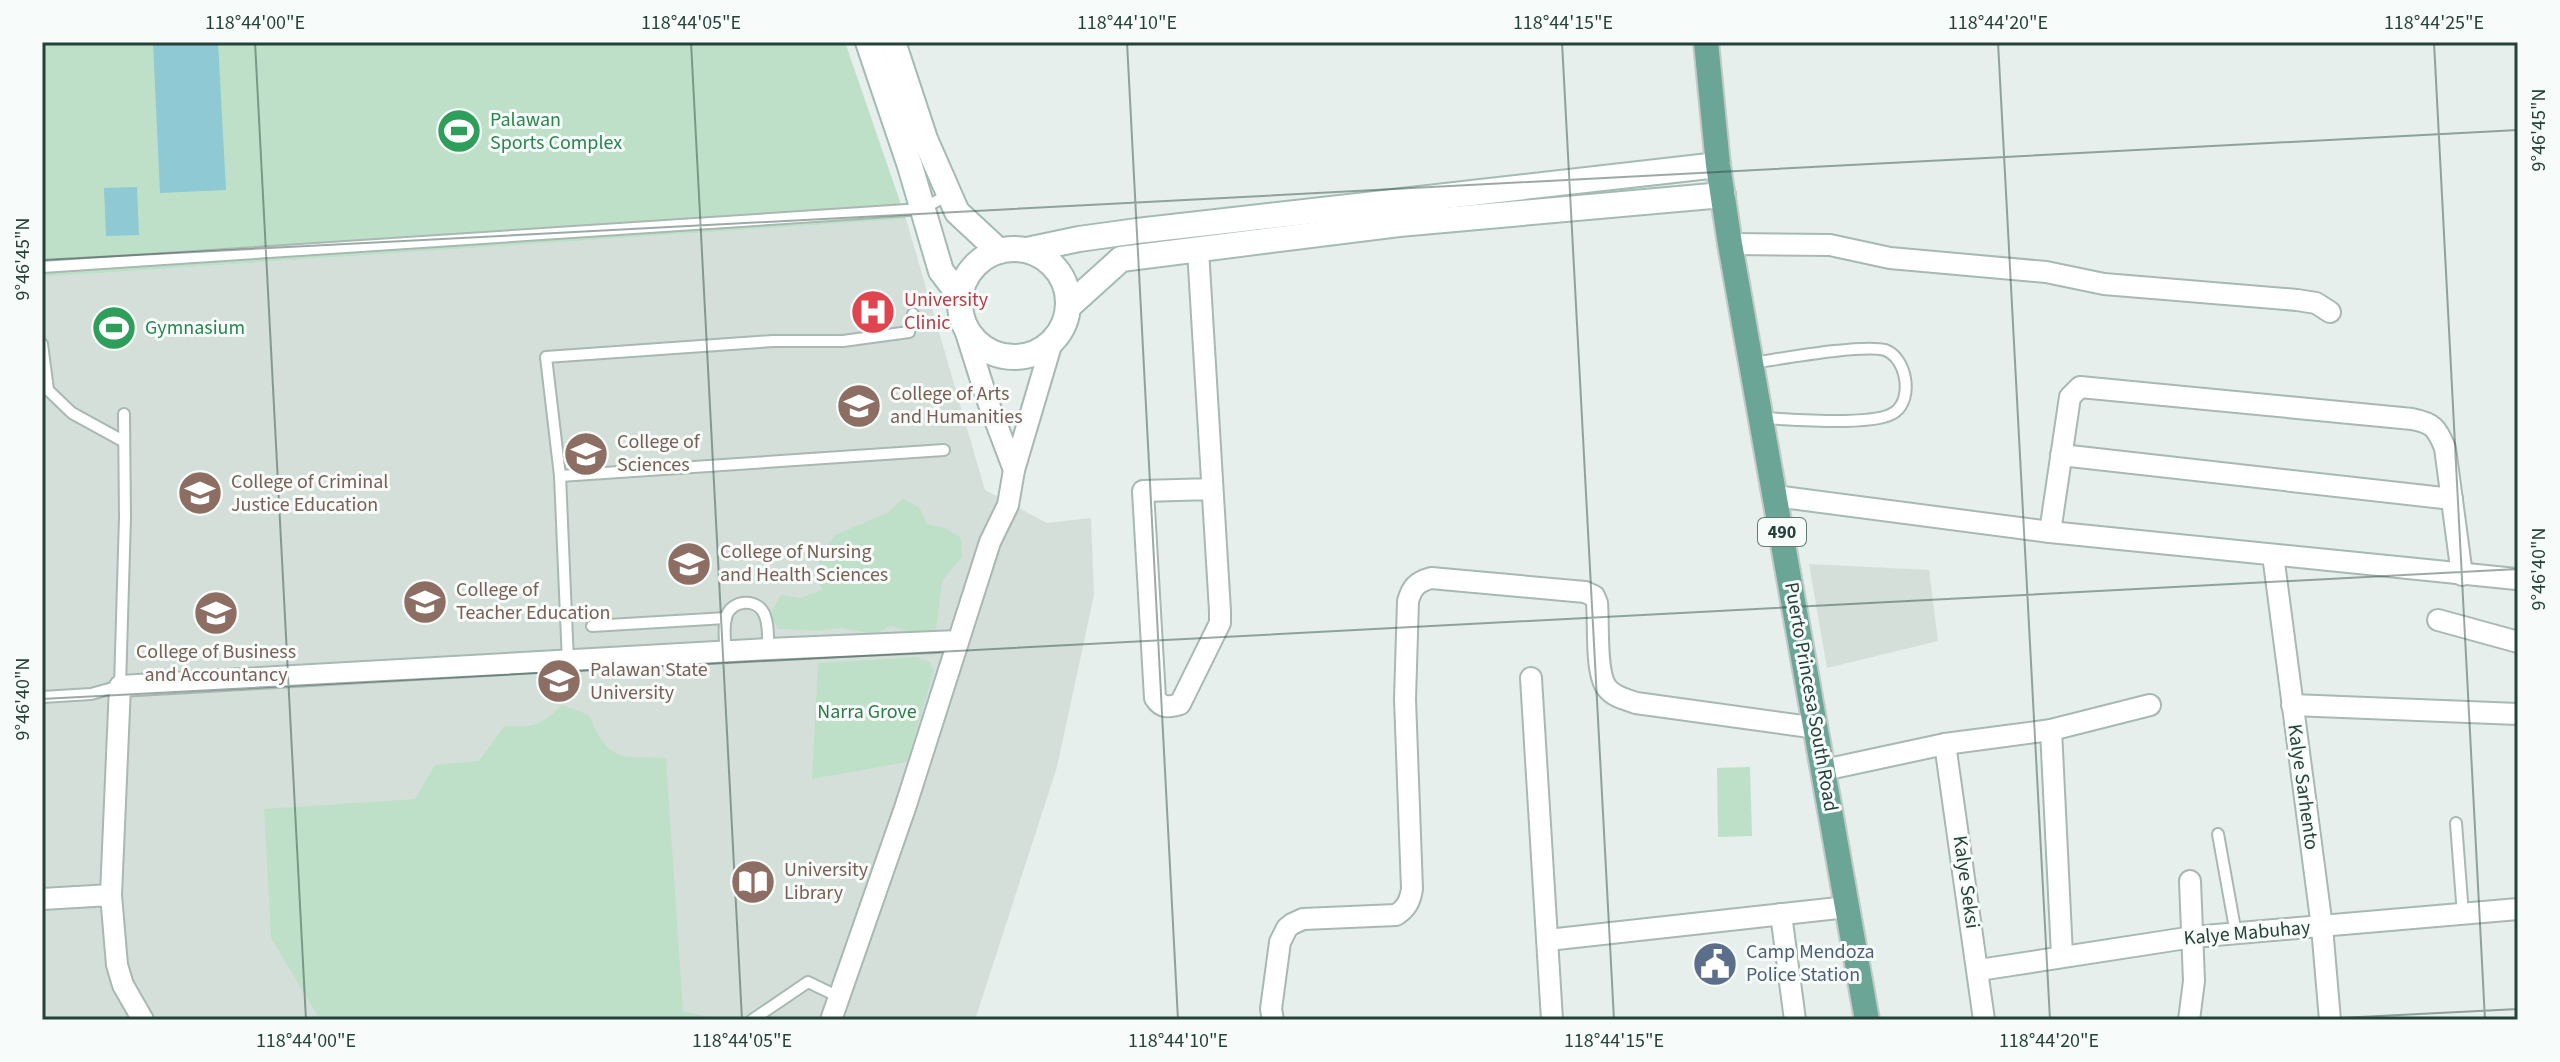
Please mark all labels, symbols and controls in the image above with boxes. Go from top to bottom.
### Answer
text: 118°44'00"E [205,9,305,37]
text: 118°44'05"E [641,9,741,37]
text: 118°44'10"E [1077,9,1177,37]
text: 118°44'15"E [1513,9,1613,37]
text: 118°44'20"E [1948,9,2048,37]
text: 118°44'25"E [2384,9,2484,37]
text: 9°46'45"N [2525,89,2553,171]
place label: Palawan Sports Complex [490,106,622,157]
sports icon: Palawan Sports Complex [435,107,483,155]
text: 9°46'45"N [9,218,37,300]
place label: University Clinic [904,286,989,337]
hospital icon: University Clinic [849,288,897,336]
sports icon: Gymnasium [90,304,138,352]
place label: Gymnasium [145,314,245,342]
place label: College of Arts and Humanities [890,380,1023,431]
school or university icon: College of Arts and Humanities [835,382,883,430]
place label: College of Sciences [617,428,701,479]
school or university icon: College of Sciences [562,430,610,478]
place label: College of Criminal Justice Education [231,468,388,519]
school or university icon: College of Criminal Justice Education [176,469,224,517]
road number: 490 [1758,518,1806,546]
text: 9°46'40"N [2525,528,2553,610]
place label: College of Nursing and Health Sciences [720,538,888,589]
school or university icon: College of Nursing and Health Sciences [665,540,713,588]
place label: College of Teacher Education [456,576,611,627]
school or university icon: College of Teacher Education [401,578,449,626]
street label: Puerto Princesa South Road [1777,580,1845,814]
school or university icon: College of Business and Accountancy [192,589,240,637]
place label: College of Business and Accountancy [136,638,296,689]
place label: Palawan State University [590,656,708,707]
school or university icon: Palawan State University [535,657,583,705]
text: 9°46'40"N [9,658,37,740]
park label: Narra Grove [817,698,917,726]
street label: Kalye Sarhento [2280,722,2326,852]
street label: Kalye Seksi [1946,834,1986,930]
place label: University Library [784,856,869,907]
library icon: University Library [729,858,777,906]
street label: Kalye Mabuhay [2183,913,2312,952]
place label: Camp Mendoza Police Station [1746,938,1875,989]
public building icon: Camp Mendoza Police Station [1691,940,1739,988]
text: 118°44'00"E [256,1027,356,1055]
text: 118°44'05"E [692,1027,792,1055]
text: 118°44'10"E [1128,1027,1228,1055]
text: 118°44'15"E [1564,1027,1664,1055]
text: 118°44'20"E [1999,1027,2099,1055]

